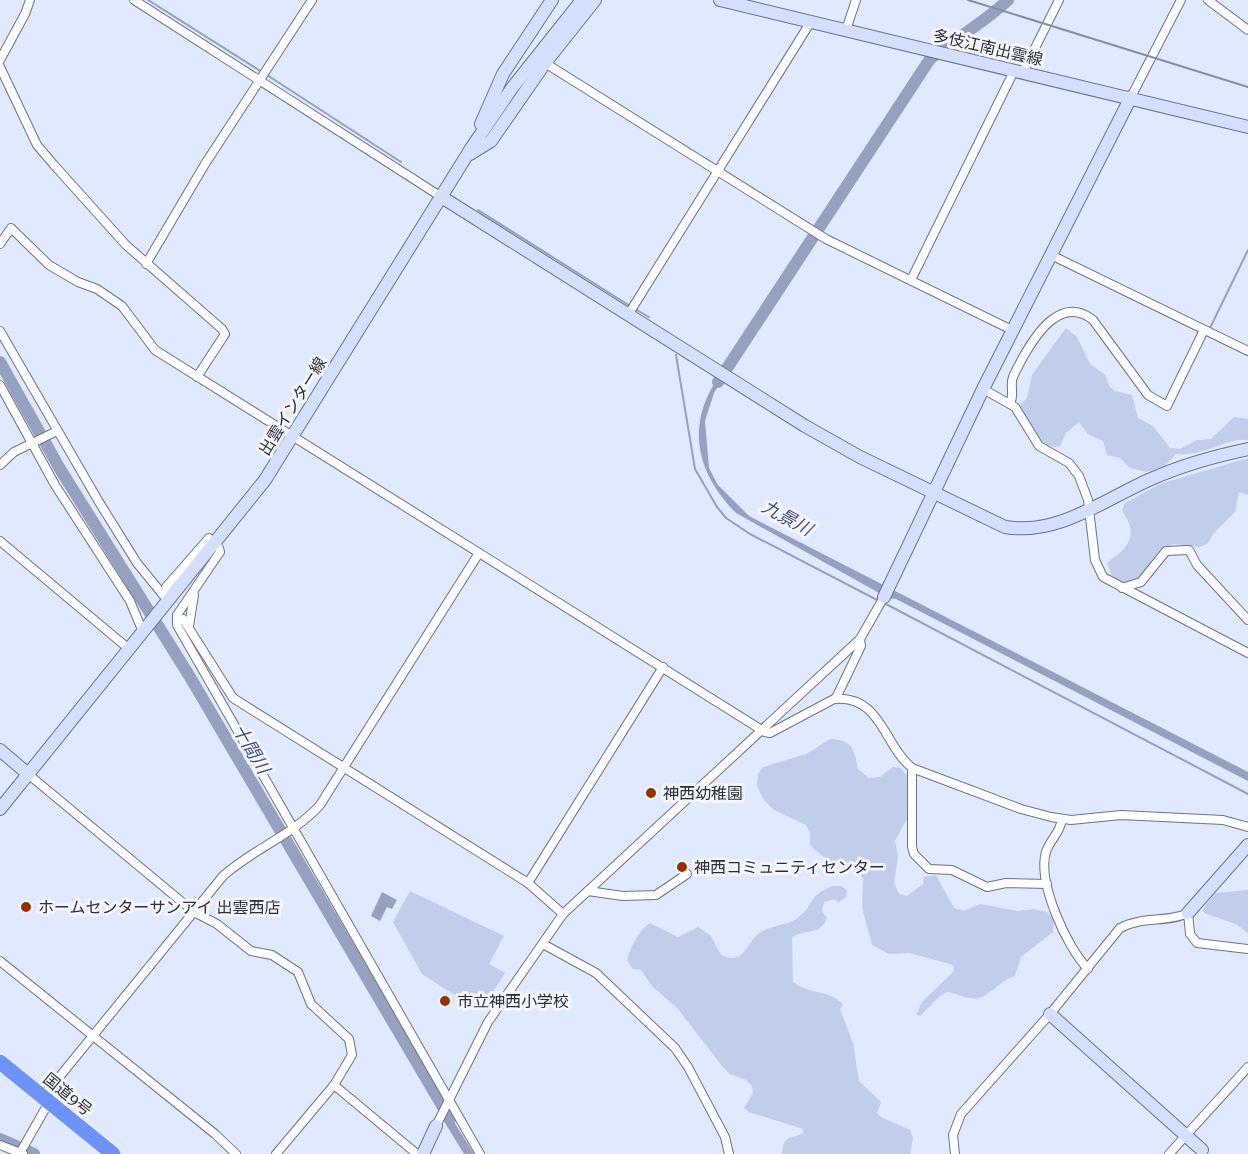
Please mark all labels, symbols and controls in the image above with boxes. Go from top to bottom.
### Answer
street label: 多伎江南出雲線 [931,26,1045,69]
street label: 出雲インター線 [255,354,330,459]
water label: 九景川 [759,495,818,541]
water label: 十間川 [229,720,275,779]
place label: 神西幼稚園 [663,784,743,803]
marker: 神西幼稚園 [644,786,658,800]
place label: 神西コミュニティセンター [694,858,885,877]
marker: 神西コミュニティセンター [675,860,689,874]
place label: ホームセンターサンアイ 出雲西店 [38,898,280,917]
marker: ホームセンターサンアイ 出雲西店 [19,900,33,914]
place label: 市立神西小学校 [457,992,569,1011]
marker: 市立神西小学校 [438,994,452,1008]
street label: 国道9号 [40,1069,96,1120]

